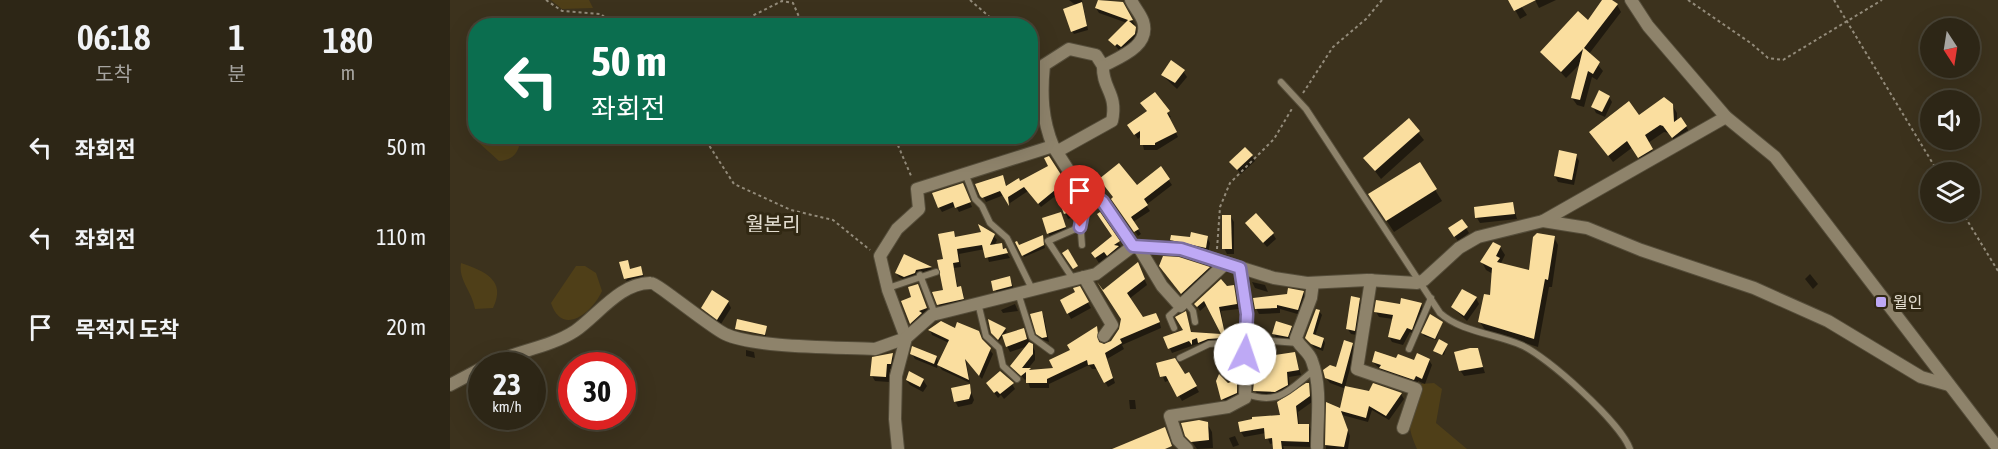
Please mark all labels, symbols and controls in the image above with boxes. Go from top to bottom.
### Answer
text: 06:18 [77,16,151,58]
text: 1 [228,16,245,58]
north arrow [1920,18,1980,78]
map controls [1920,18,1980,222]
text: 180 [323,19,373,61]
text: 50 m [591,37,666,85]
icon: left [492,42,570,120]
text: m [341,61,355,84]
text: 도착 [95,62,132,85]
text: 분 [227,62,246,85]
button: sound [1920,90,1980,150]
text: 좌회전 [591,93,666,124]
icon: left [24,131,57,164]
text: 50 m [386,134,426,160]
text: 좌회전 [75,136,136,162]
button: layers [1920,162,1980,222]
pin [1054,165,1105,227]
icon: arrive [1063,174,1096,207]
district label: 월본리 [745,212,801,235]
icon: left [24,221,57,254]
text: 110 m [376,224,426,250]
text: 좌회전 [75,226,136,252]
place label: 월인 [1893,293,1922,311]
marker: 월인 [1874,295,1888,309]
icon: arrive [24,311,57,344]
text: 20 m [386,314,426,340]
text: 목적지 도착 [75,316,179,342]
position arrow [1213,322,1277,386]
speed limit sign: 30 [558,352,636,430]
text: 23 [493,367,521,401]
text: km/h [492,398,522,415]

